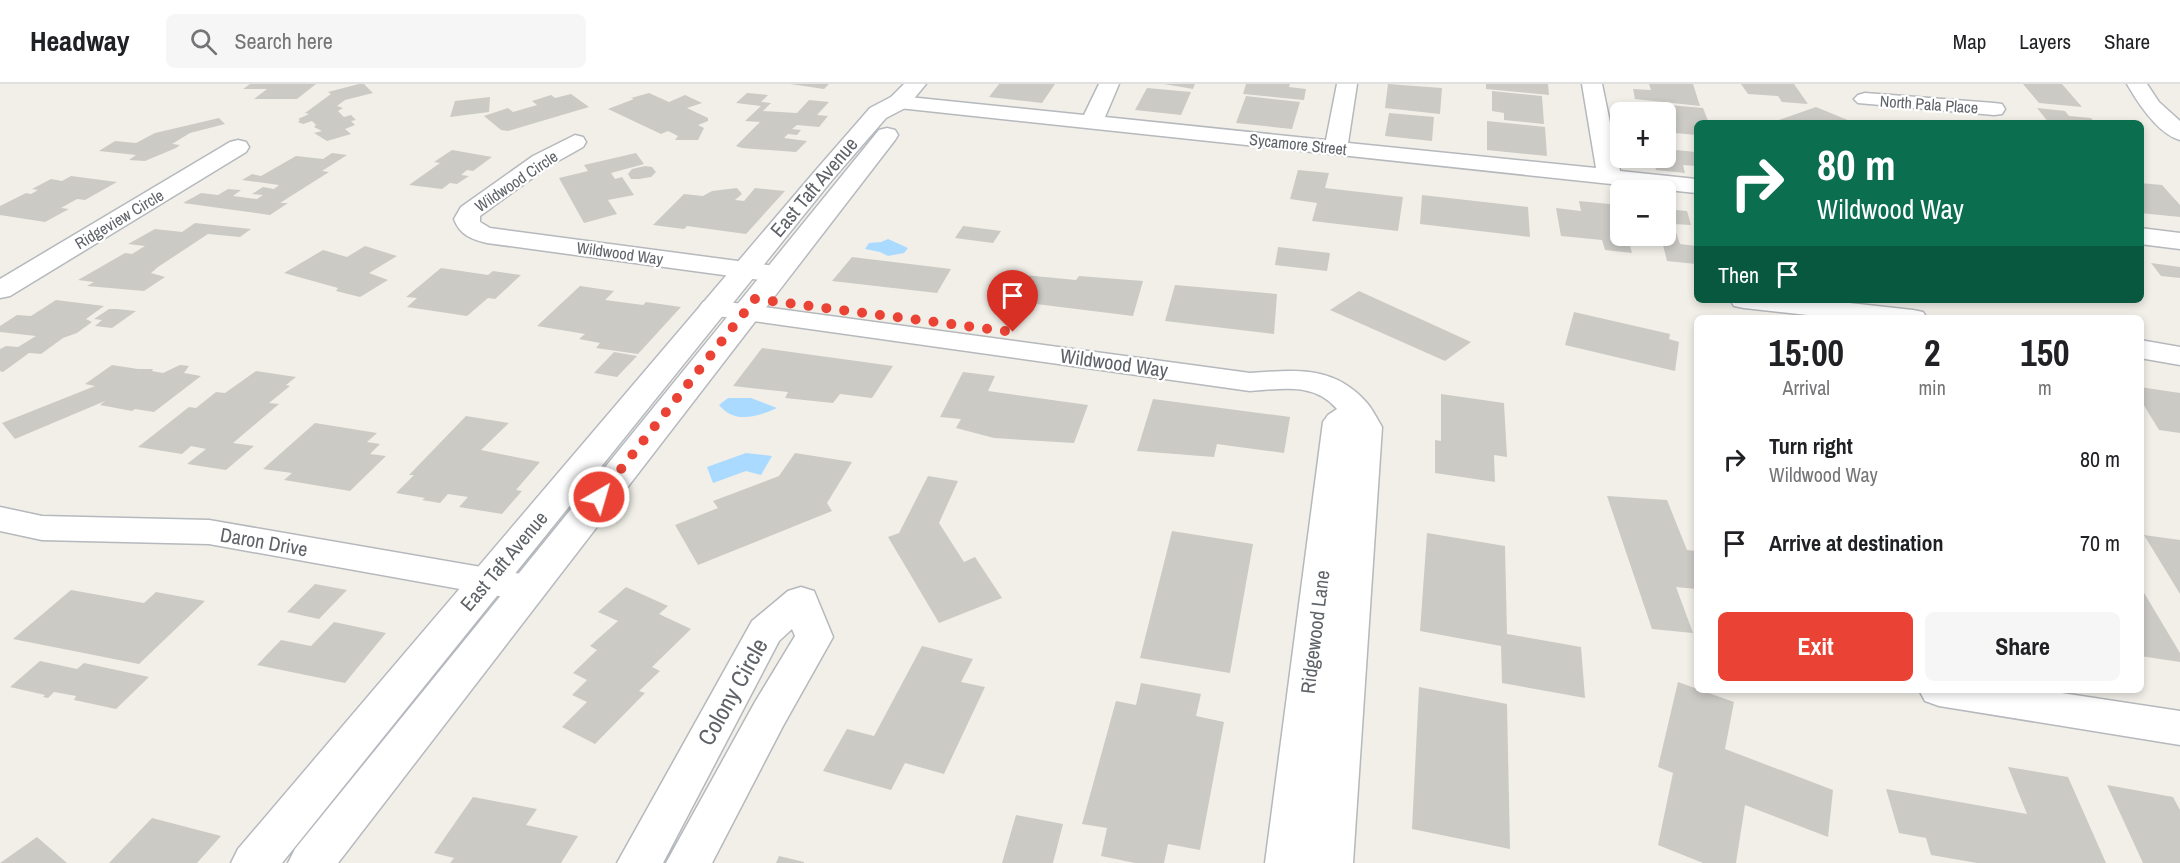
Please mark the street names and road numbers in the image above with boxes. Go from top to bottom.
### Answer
street label: North Pala Place [1879,90,1979,118]
street label: Sycamore Street [1248,128,1348,160]
street label: East Taft Avenue [764,131,863,242]
street label: Wildwood Circle [470,145,562,217]
street label: Ridgeview Circle [71,184,167,254]
street label: Wildwood Way [575,236,665,270]
street label: Wildwood Way [1058,342,1171,384]
street label: East Taft Avenue [454,505,553,616]
street label: Daron Drive [218,521,310,562]
street label: Ridgewood Lane [1294,569,1335,695]
street label: Colony Circle [690,632,775,751]

